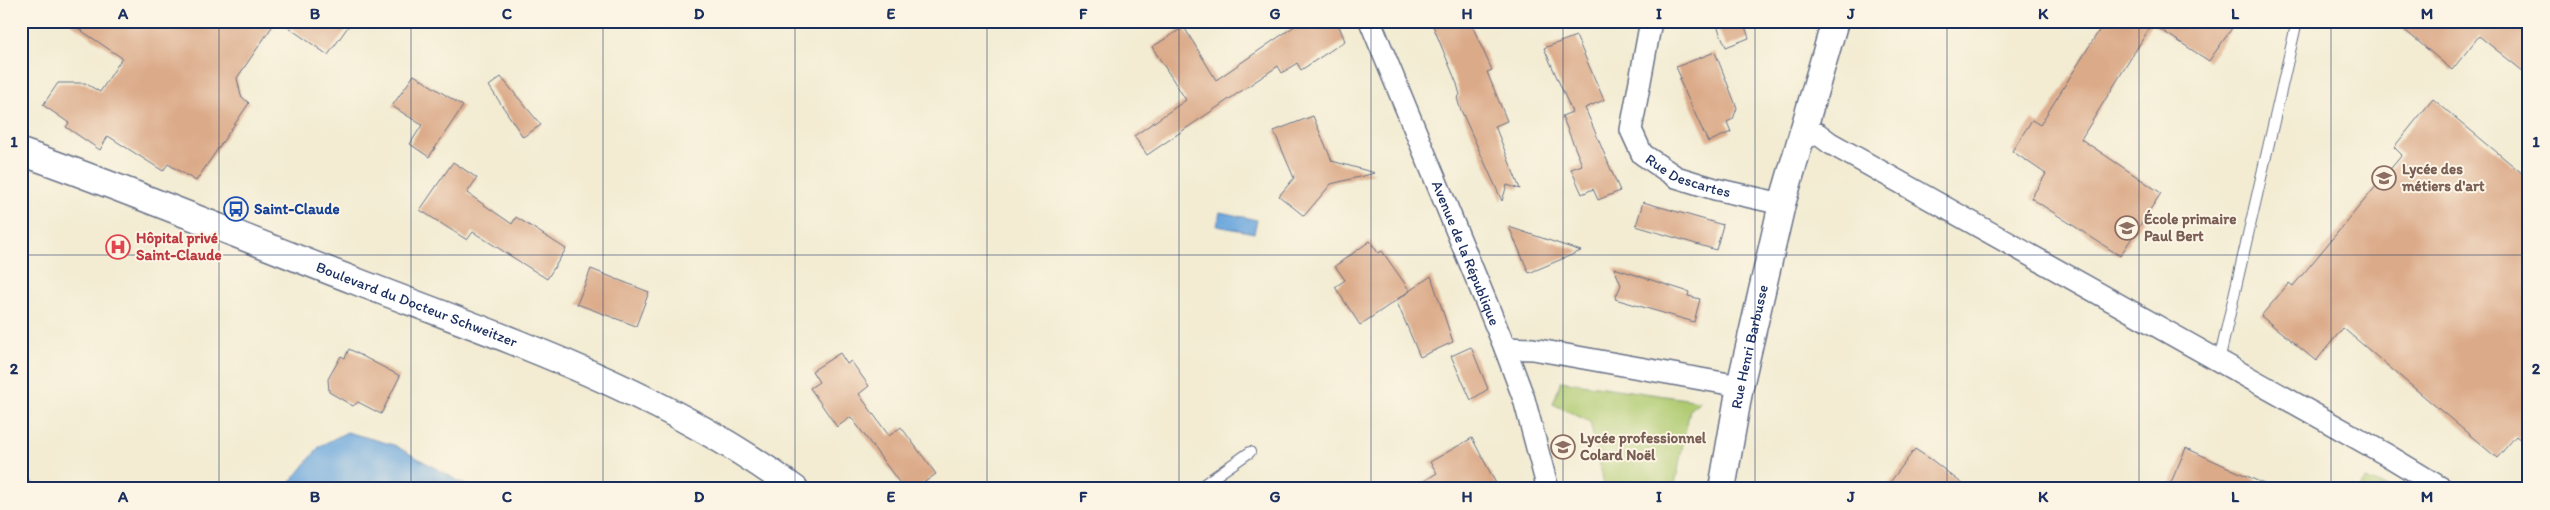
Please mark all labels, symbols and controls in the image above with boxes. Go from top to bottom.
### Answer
text: A [117,4,129,23]
text: B [310,4,321,23]
text: C [502,4,513,23]
text: D [694,4,705,23]
text: E [887,4,896,23]
text: F [1079,4,1088,23]
text: G [1269,4,1281,23]
text: H [1461,4,1473,23]
text: I [1656,4,1662,23]
text: J [1846,4,1855,23]
text: K [2038,4,2049,23]
text: L [2231,4,2240,23]
text: M [2421,4,2433,23]
text: 1 [10,132,18,151]
text: 1 [2532,132,2540,151]
street label: Rue Descartes [1642,150,1733,201]
place label: Lycée des métiers d'art [2401,160,2485,195]
school or university icon: Lycée des métiers d'art [2371,165,2397,191]
street label: Avenue de la République [1428,178,1504,328]
bus stop icon: Saint-Claude [223,196,249,222]
place label: Saint-Claude [254,200,340,218]
place label: École primaire Paul Bert [2144,209,2236,245]
school or university icon: École primaire Paul Bert [2114,215,2140,241]
place label: Hôpital privé Saint-Claude [136,229,222,264]
hospital icon: Hôpital privé Saint-Claude [105,234,131,260]
street label: Boulevard du Docteur Schweitzer [313,258,520,351]
street label: Rue Henri Barbusse [1727,283,1772,410]
text: 2 [10,359,19,378]
text: 2 [2532,359,2541,378]
place label: Lycée professionnel Colard Noël [1580,429,1707,464]
school or university icon: Lycée professionnel Colard Noël [1550,434,1576,460]
text: A [117,487,129,506]
text: B [310,487,321,506]
text: C [502,487,513,506]
text: D [694,487,705,506]
text: E [887,487,896,506]
text: F [1079,487,1088,506]
text: G [1269,487,1281,506]
text: H [1461,487,1473,506]
text: I [1656,487,1662,506]
text: J [1846,487,1855,506]
text: K [2038,487,2049,506]
text: L [2231,487,2240,506]
text: M [2421,487,2433,506]

